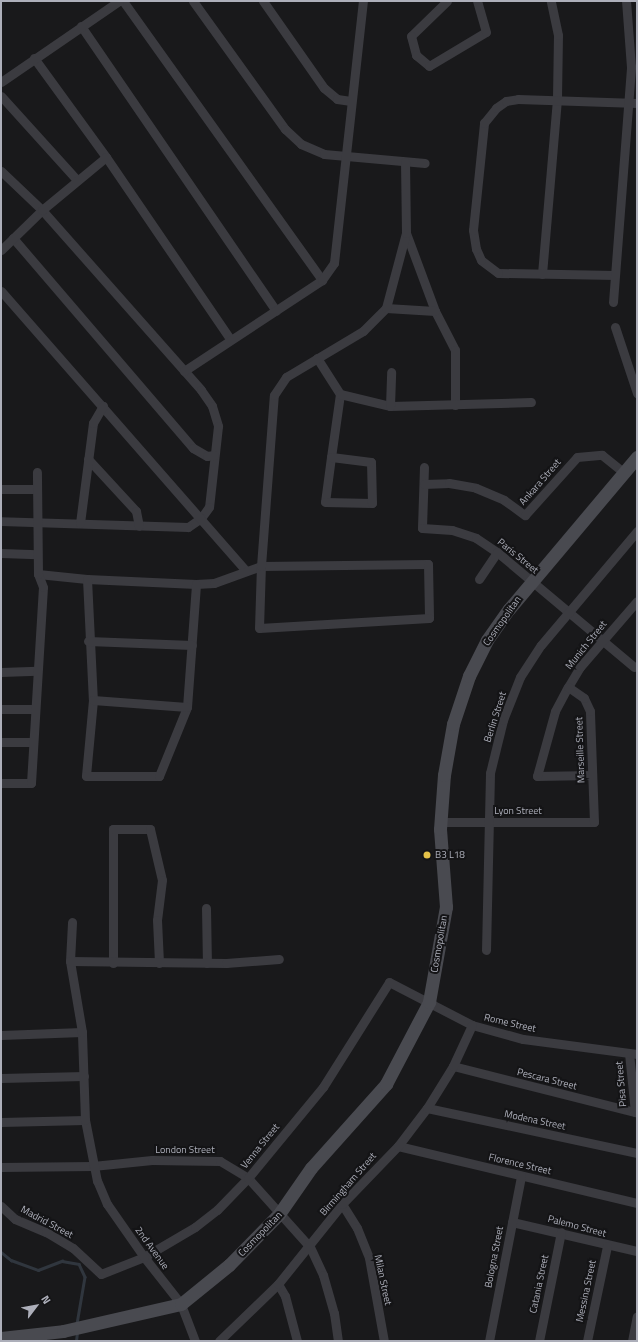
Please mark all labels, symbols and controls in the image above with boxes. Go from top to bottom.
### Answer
street label: Ankara Street [517,456,563,508]
street label: Paris Street [495,536,541,576]
street label: Cosmopolitan [480,594,524,648]
street label: Munich Street [563,618,609,672]
street label: Berlin Street [481,690,509,744]
street label: Marseille Street [573,717,587,783]
street label: Lyon Street [494,805,542,817]
place label: B3 L18 [435,849,465,861]
marker: B3 L18 [422,850,432,860]
street label: Cosmopolitan [428,914,450,974]
street label: Rome Street [483,1011,537,1035]
street label: Pisa Street [613,1061,629,1107]
street label: Pescara Street [516,1066,578,1092]
street label: Modena Street [503,1108,567,1132]
street label: Venna Street [238,1121,282,1171]
street label: London Street [155,1144,215,1156]
street label: Birmingham Street [317,1150,379,1218]
street label: Florence Street [487,1151,553,1177]
street label: Madrid Street [19,1203,75,1241]
street label: Cosmopolitan [236,1209,284,1259]
street label: Palemo Street [547,1212,607,1240]
street label: 2nd Avenue [133,1224,171,1272]
street label: Bologna Street [482,1225,506,1289]
street label: Milan Street [372,1254,394,1306]
street label: Catania Street [527,1254,551,1314]
street label: Messina Street [574,1259,598,1323]
north arrow [16,1286,56,1326]
text: N [37,1292,55,1307]

